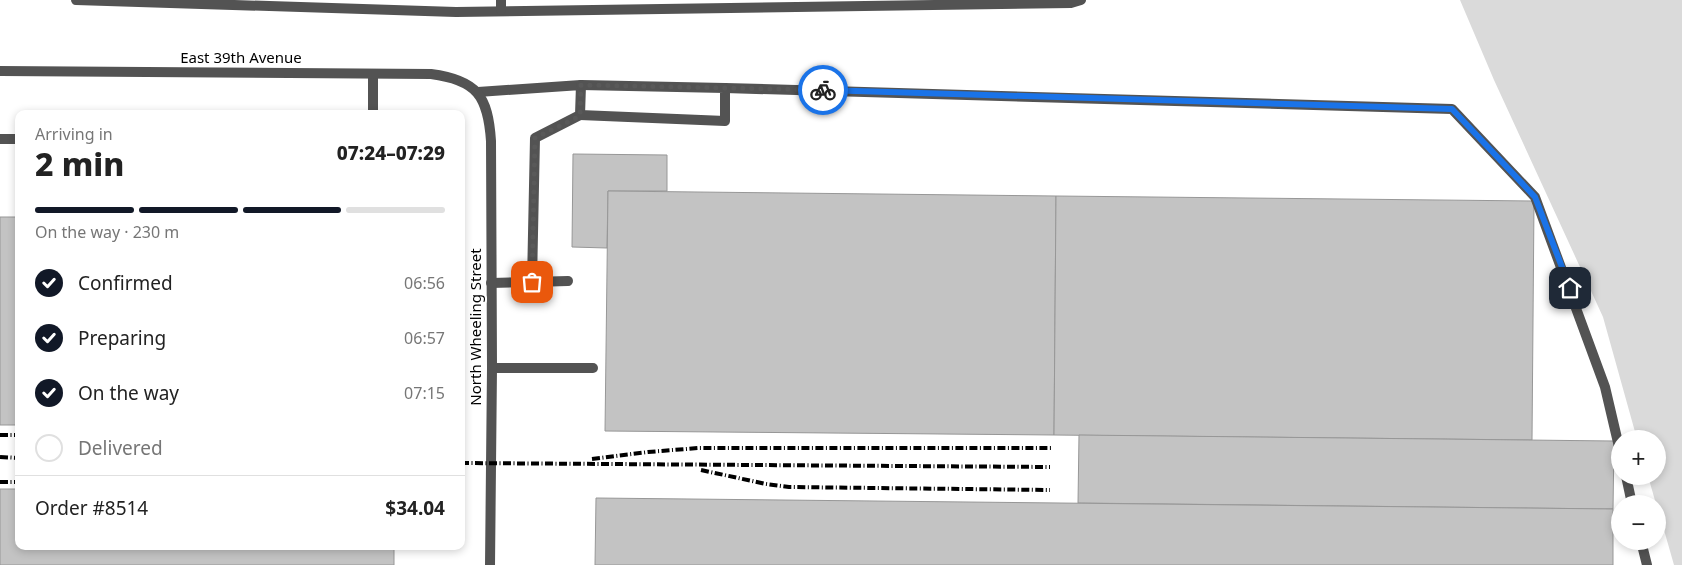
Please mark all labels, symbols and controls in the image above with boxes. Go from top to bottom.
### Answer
street label: East 39th Avenue [180,47,302,67]
courier [798,65,848,115]
icon: bike [809,76,837,104]
text: Arriving in [35,123,113,145]
text: 07:24–07:29 [337,140,445,166]
text: 2 min [35,142,124,185]
text: On the way · 230 m [35,221,179,243]
street label: North Wheeling Street [465,248,485,406]
pin [511,261,553,303]
pin [1549,267,1591,309]
icon: bag [518,268,546,296]
icon: check [35,269,63,297]
text: Confirmed [78,270,173,296]
text: 06:56 [404,272,445,294]
icon: home [1556,274,1584,302]
icon: check [35,324,63,352]
text: Preparing [78,325,166,351]
text: 06:57 [404,327,445,349]
icon: check [35,379,63,407]
text: On the way [78,380,179,406]
text: 07:15 [404,382,445,404]
map controls [1611,430,1666,550]
button: + [1611,430,1666,485]
text: Delivered [78,435,163,461]
text: Order #8514 [35,495,148,521]
text: $34.04 [385,495,445,521]
button: − [1611,495,1666,550]

